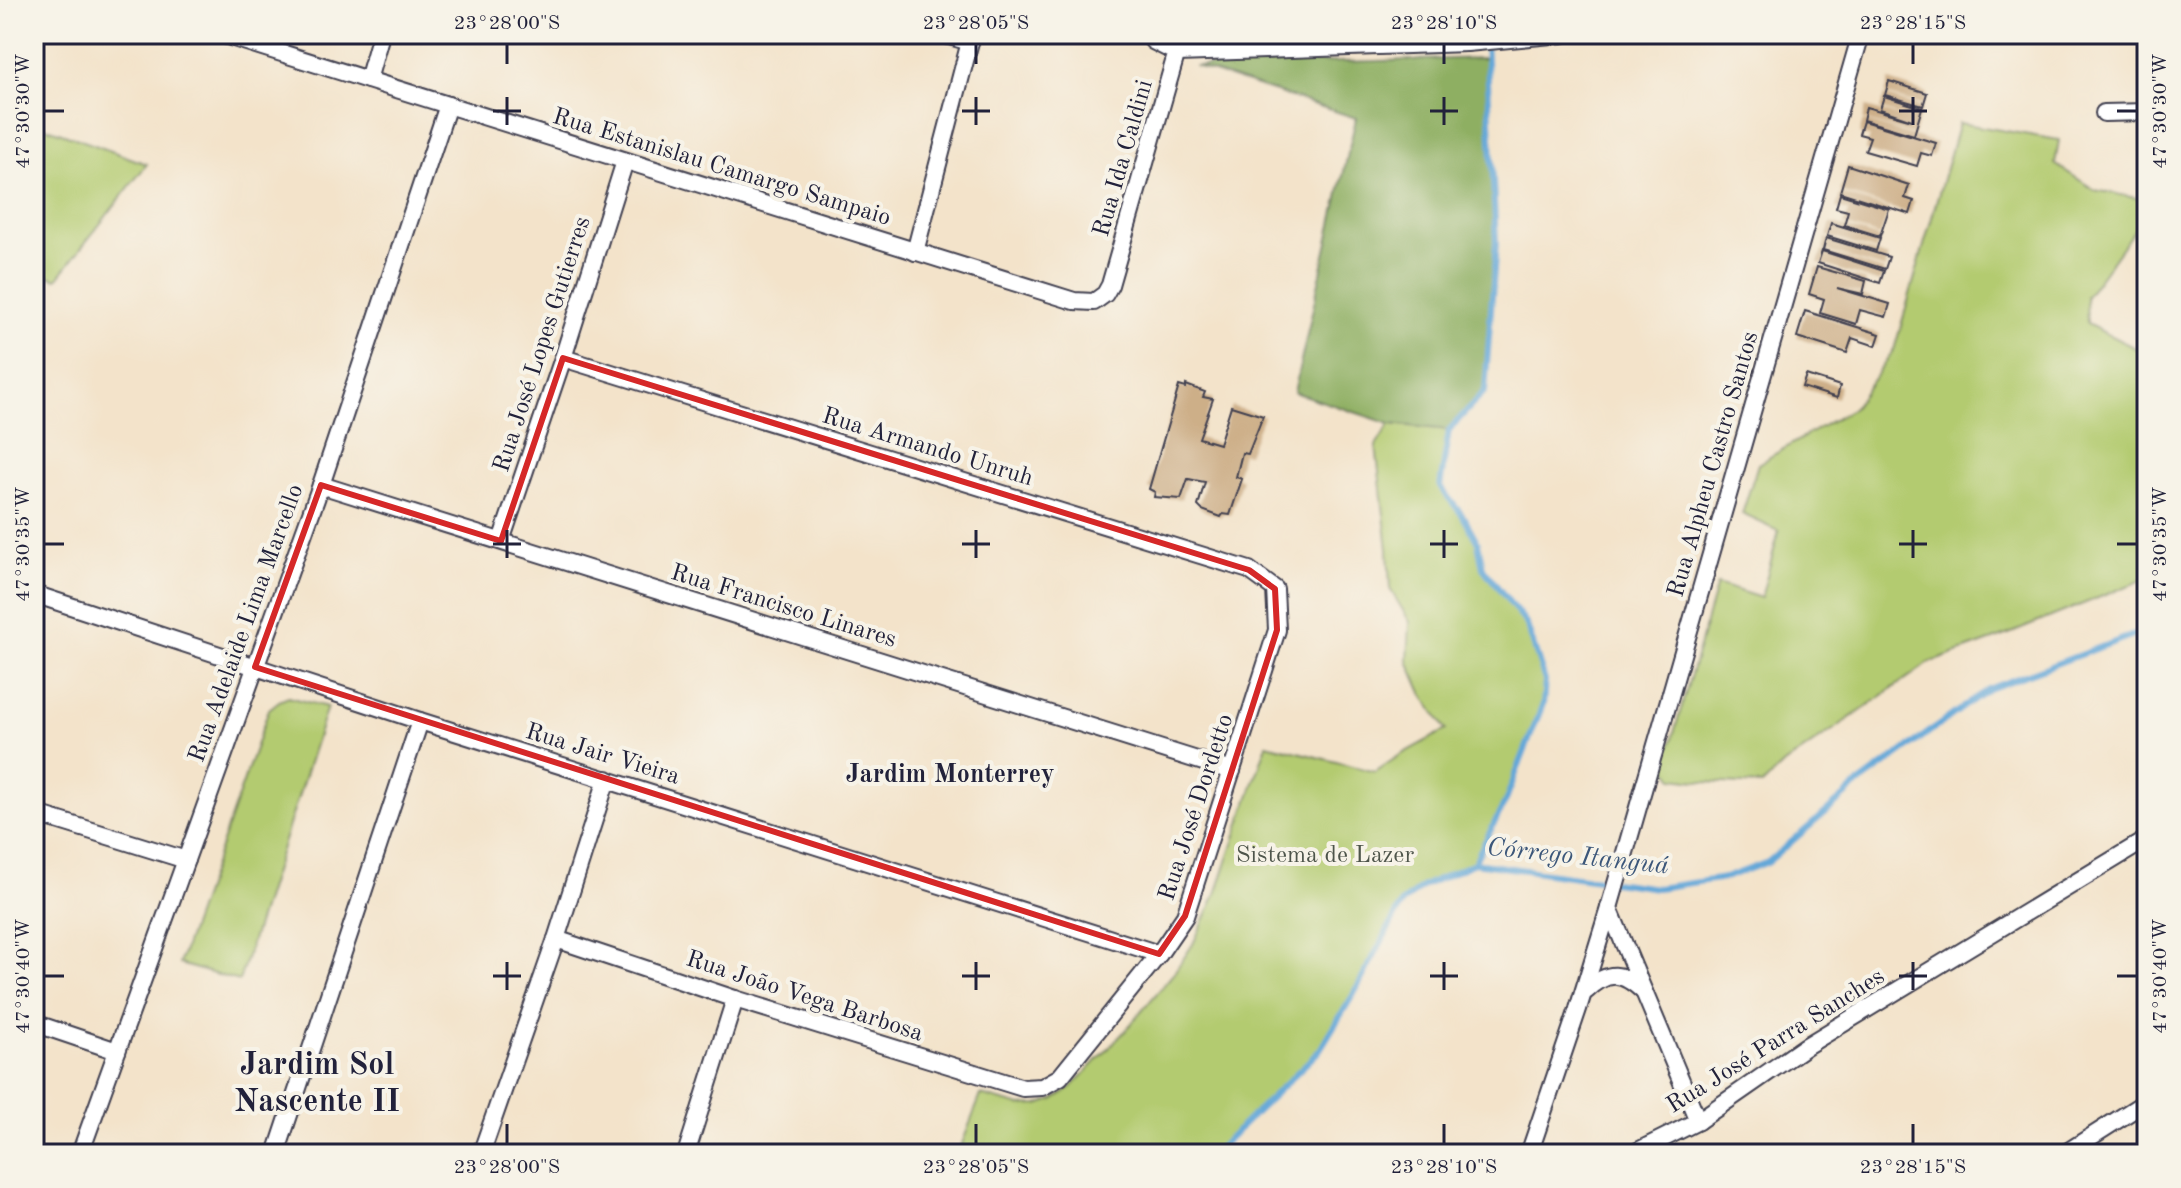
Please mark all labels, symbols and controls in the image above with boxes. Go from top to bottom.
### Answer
text: 23°28'00"S [454,14,560,34]
text: 23°28'05"S [923,14,1029,34]
text: 23°28'10"S [1391,14,1497,34]
text: 23°28'15"S [1860,14,1966,34]
text: 47°30'30"W [14,53,34,169]
text: 47°30'30"W [2151,53,2171,169]
street label: Rua Ida Caldini [1090,77,1158,240]
street label: Rua Estanislau Camargo Sampaio [549,105,893,231]
street label: Rua José Lopes Gutierres [490,214,596,475]
street label: Rua Alpheu Castro Santos [1664,329,1763,600]
street label: Rua Armando Unruh [819,404,1036,491]
street label: Rua Adelaide Lima Marcello [185,481,308,766]
text: 47°30'35"W [14,486,34,602]
text: 47°30'35"W [2151,486,2171,602]
street label: Rua Francisco Linares [668,561,899,653]
street label: Rua José Dordetto [1155,711,1238,904]
street label: Rua Jair Vieira [523,720,682,790]
district label: Jardim Monterrey [845,762,1055,788]
water label: Córrego Itanguá [1485,834,1670,879]
park label: Sistema de Lazer [1236,844,1414,868]
text: 47°30'40"W [14,918,34,1034]
text: 47°30'40"W [2151,918,2171,1034]
street label: Rua João Vega Barbosa [683,947,926,1047]
street label: Rua José Parra Sanches [1663,965,1889,1119]
district label: Jardim Sol Nascente II [234,1050,400,1119]
text: 23°28'00"S [454,1158,560,1178]
text: 23°28'05"S [923,1158,1029,1178]
text: 23°28'10"S [1391,1158,1497,1178]
text: 23°28'15"S [1860,1158,1966,1178]

